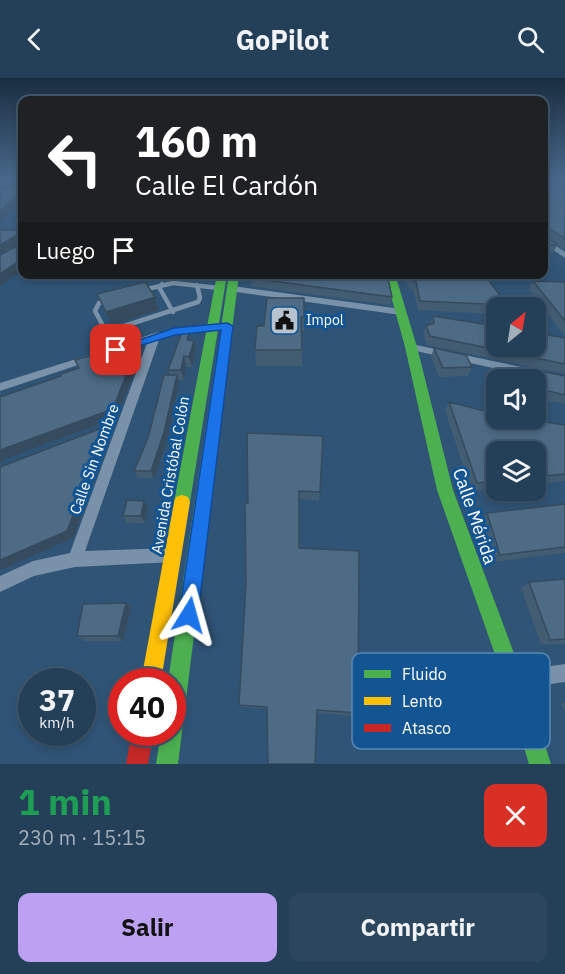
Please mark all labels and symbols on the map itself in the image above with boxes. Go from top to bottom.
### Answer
north arrow [486,297,546,357]
public building icon: Impol [269,304,301,336]
place label: Impol [306,311,344,329]
pin [90,324,141,375]
street label: Avenida Cristóbal Colón [147,395,193,555]
street label: Calle Sin Nombre [65,401,123,517]
street label: Calle Mérida [448,465,502,568]
position arrow [157,583,221,647]
legend [352,653,550,749]
text: Fluido [402,664,447,684]
speed limit sign: 40 [108,668,186,746]
text: Lento [402,691,442,711]
text: Atasco [402,718,451,738]

